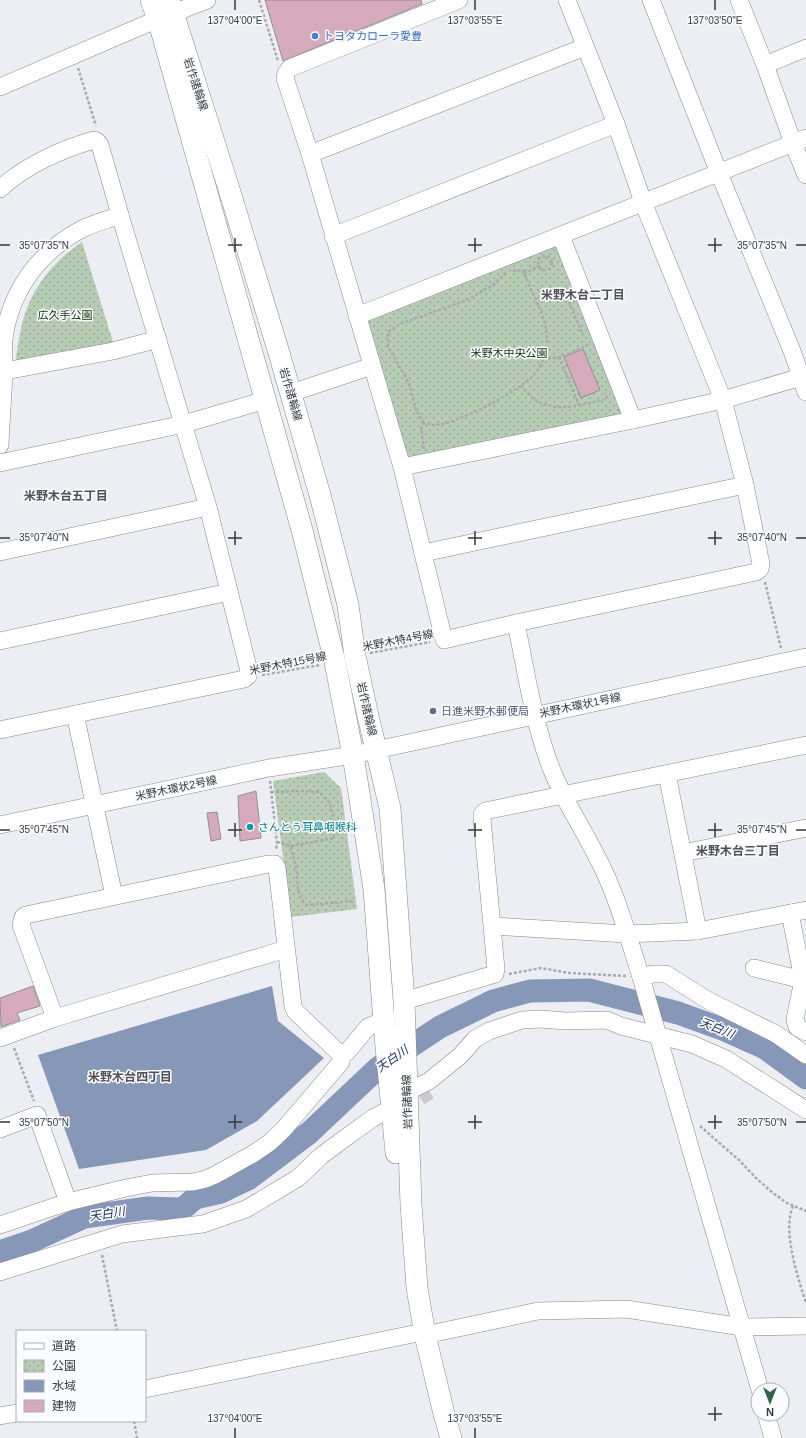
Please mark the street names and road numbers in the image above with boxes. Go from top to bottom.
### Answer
street label: 岩作諸輪線 [182,56,210,112]
street label: 岩作諸輪線 [278,366,304,422]
street label: 米野木特4号線 [361,627,435,653]
street label: 米野木特15号線 [248,650,328,676]
street label: 岩作諸輪線 [355,681,379,737]
street label: 米野木環状1号線 [538,690,622,720]
street label: 米野木環状2号線 [134,773,218,803]
street label: 岩作諸輪線 [400,1074,414,1130]

